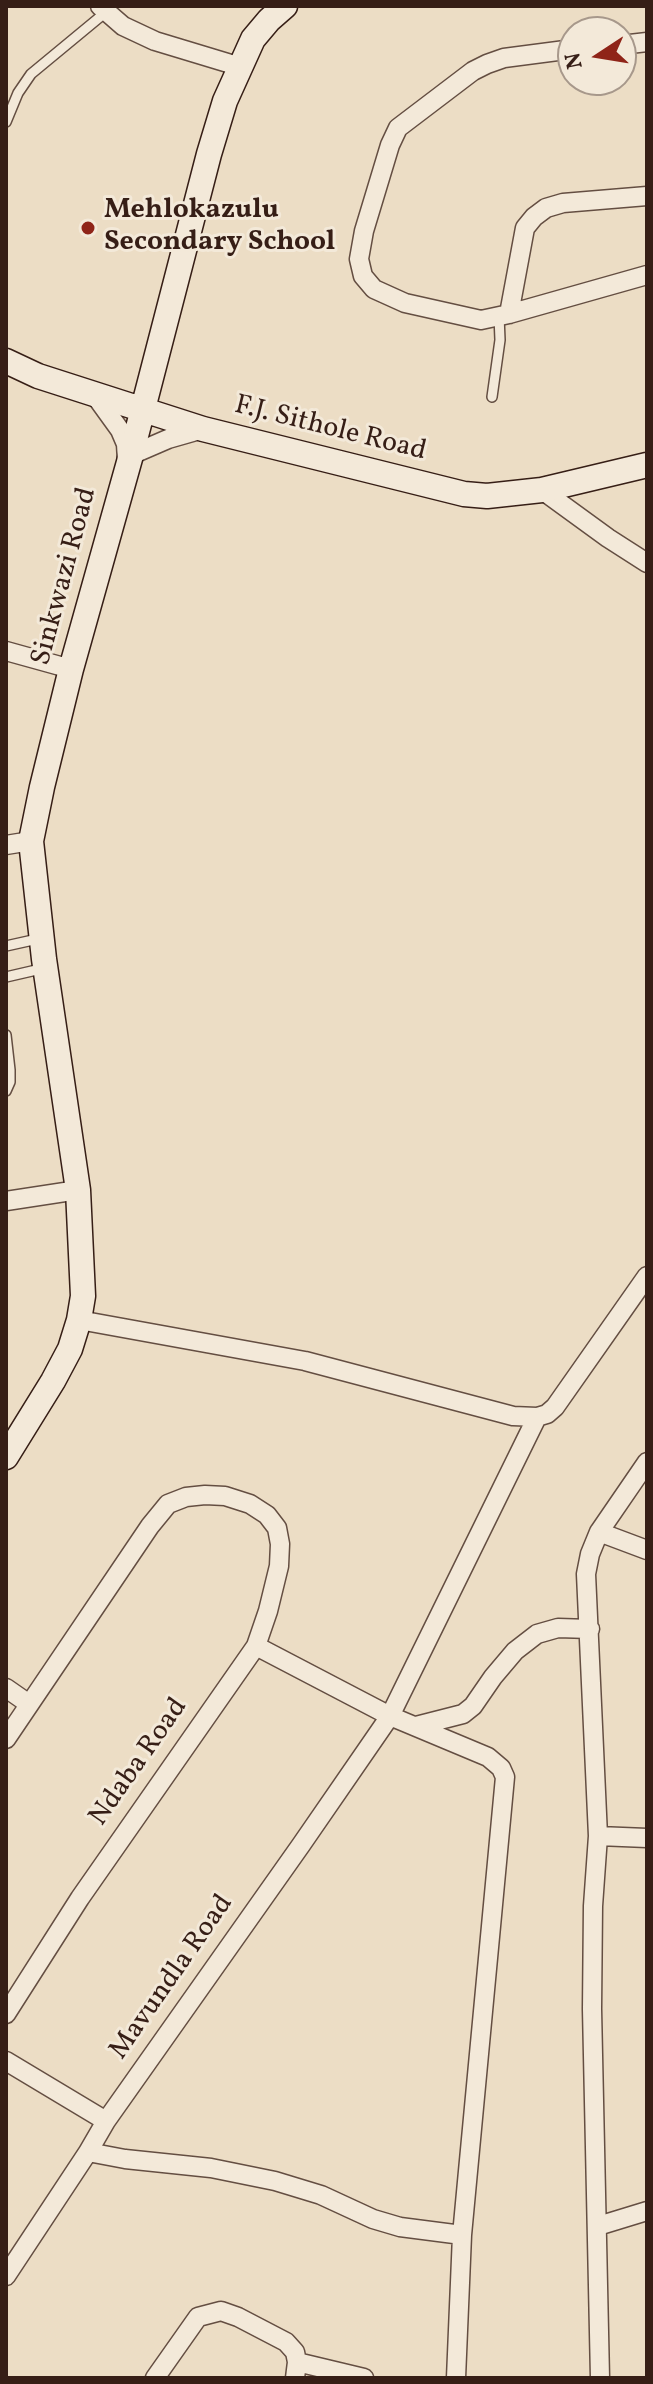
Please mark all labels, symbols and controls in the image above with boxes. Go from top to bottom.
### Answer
north arrow [557,16,637,96]
text: N [558,50,592,72]
place label: Mehlokazulu Secondary School [104,195,335,261]
marker: Mehlokazulu Secondary School [79,219,97,237]
street label: F.J. Sithole Road [231,390,429,470]
street label: Sinkwazi Road [26,484,106,670]
street label: Ndaba Road [84,1693,196,1833]
street label: Mavundla Road [104,1889,242,2067]

